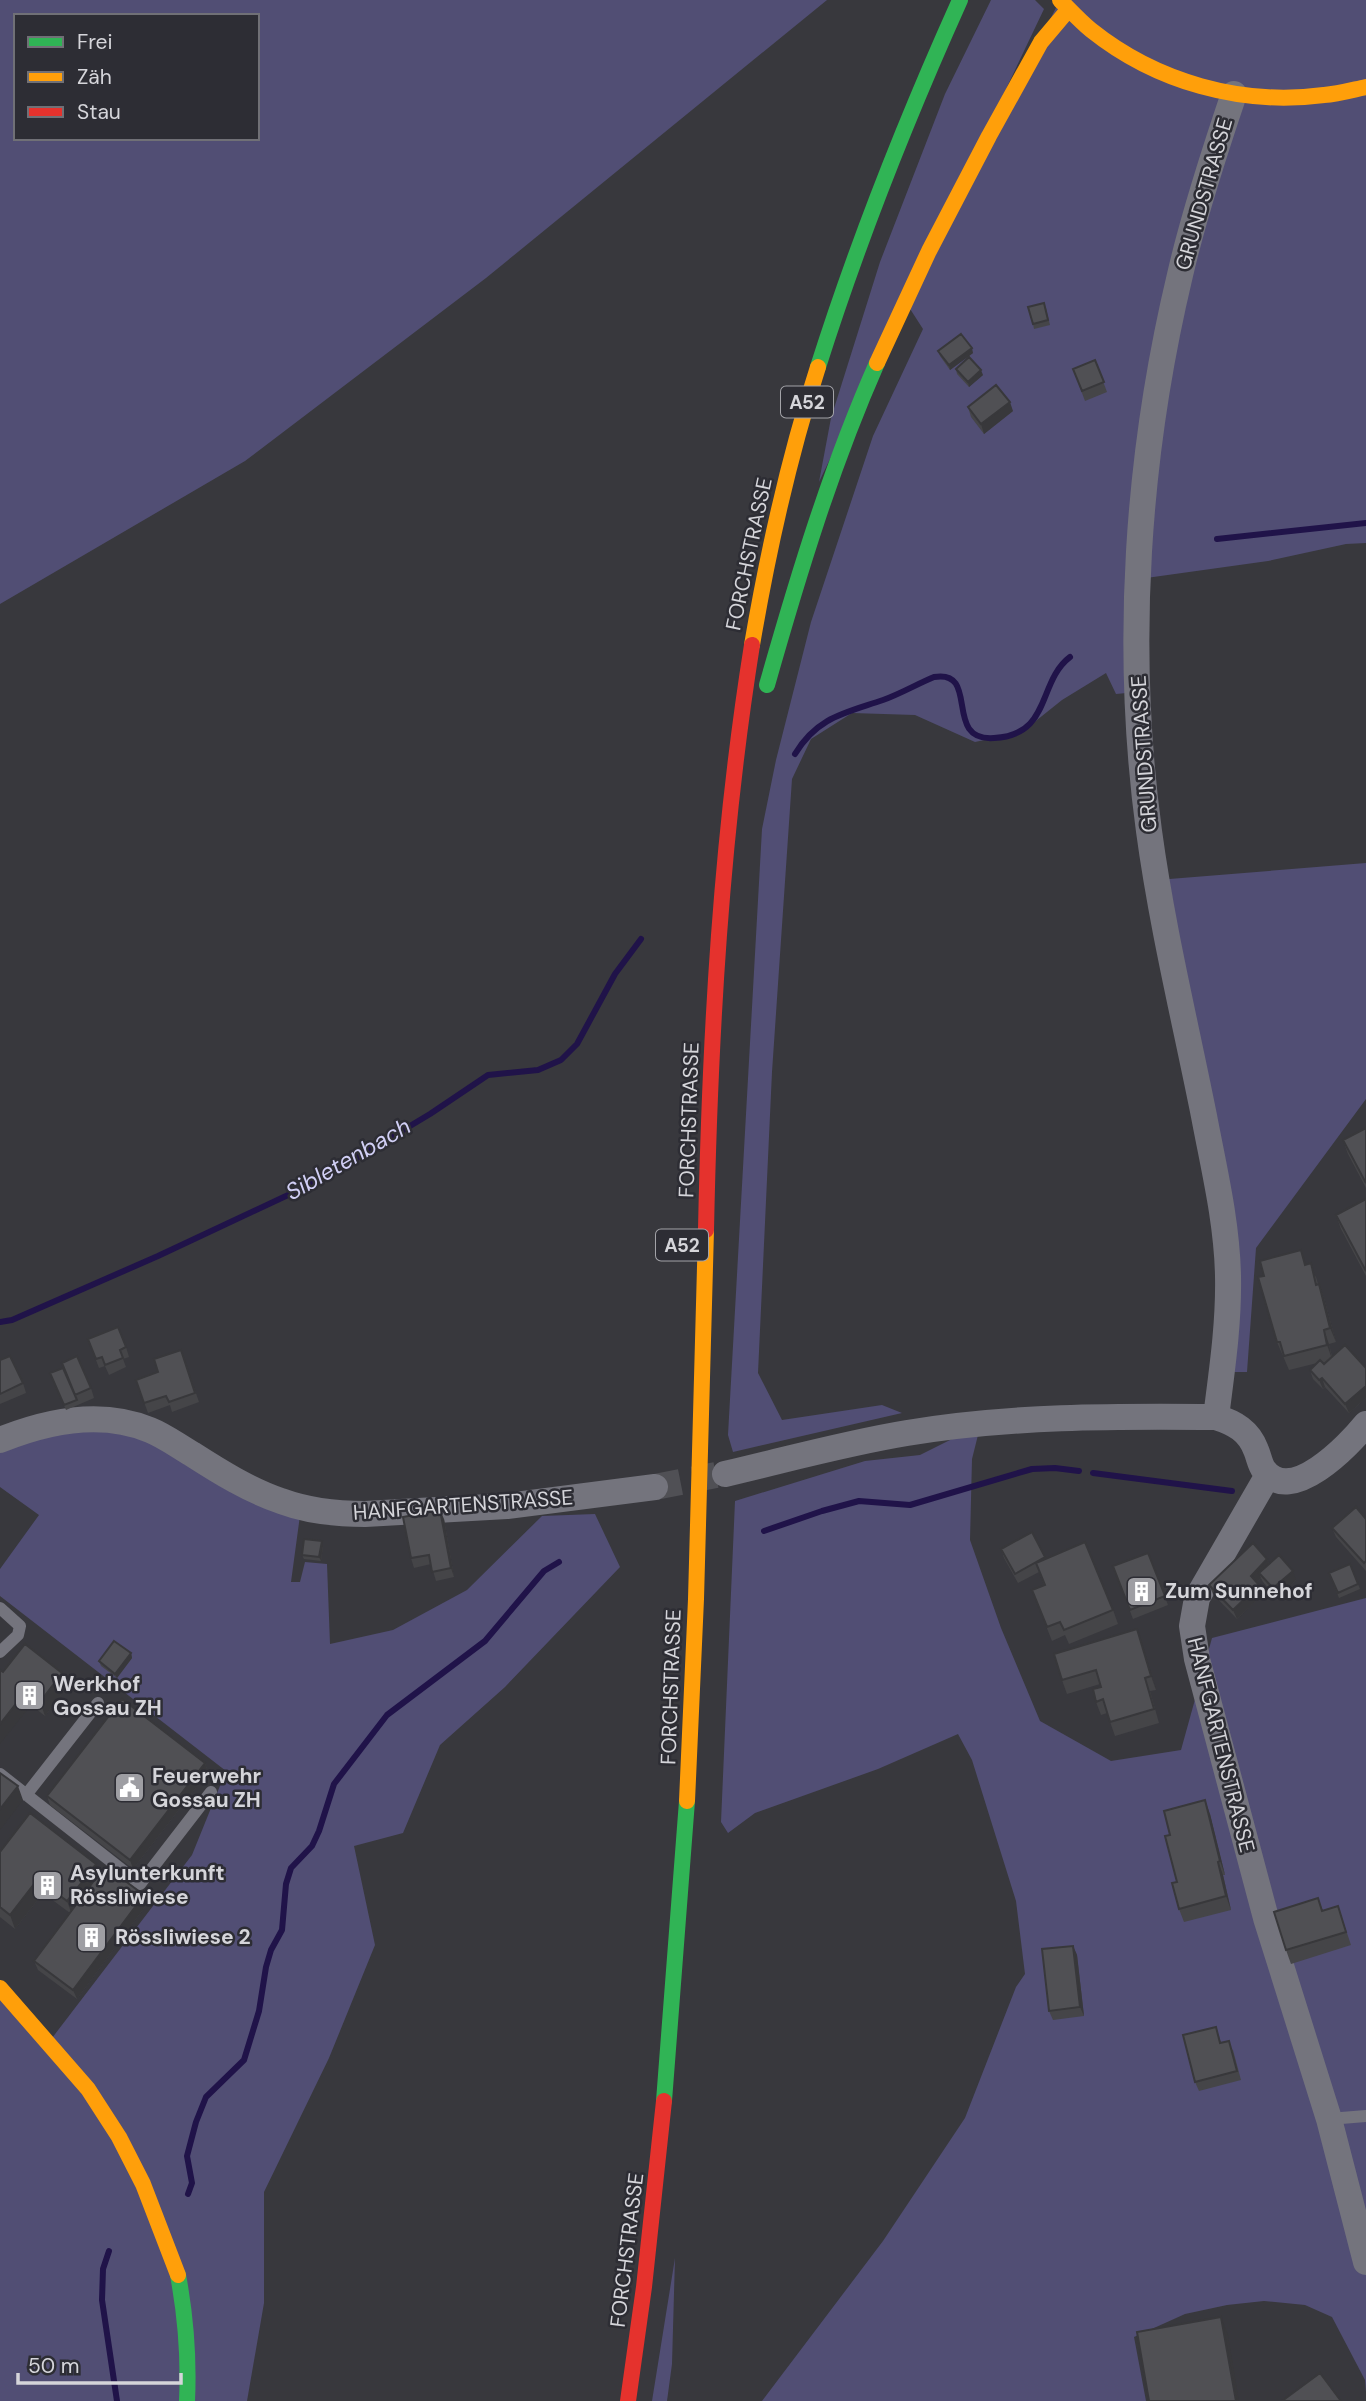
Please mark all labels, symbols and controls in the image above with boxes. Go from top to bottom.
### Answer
legend [14,14,259,140]
text: Frei [77,28,113,56]
text: Zäh [77,63,112,91]
text: Stau [77,98,121,126]
street label: GRUNDSTRASSE [1169,115,1239,273]
road number: A52 [781,386,833,418]
street label: FORCHSTRASSE [719,475,779,633]
street label: GRUNDSTRASSE [1125,675,1163,833]
street label: FORCHSTRASSE [672,1042,706,1198]
water label: Sibletenbach [280,1111,416,1207]
road number: A52 [656,1230,708,1260]
street label: HANFGARTENSTRASSE [352,1483,574,1527]
building icon: Zum Sunnehof [1125,1574,1159,1608]
place label: Zum Sunnehof [1165,1577,1313,1605]
street label: FORCHSTRASSE [654,1609,688,1765]
street label: HANFGARTENSTRASSE [1181,1635,1261,1855]
place label: Werkhof Gossau ZH [53,1670,162,1722]
building icon: Werkhof Gossau ZH [13,1679,47,1713]
place label: Feuerwehr Gossau ZH [152,1762,261,1814]
public building icon: Feuerwehr Gossau ZH [112,1771,146,1805]
place label: Asylunterkunft Rössliwiese [70,1859,225,1911]
building icon: Asylunterkunft Rössliwiese [30,1868,64,1902]
building icon: Rössliwiese 2 [75,1920,109,1954]
place label: Rössliwiese 2 [115,1923,251,1951]
street label: FORCHSTRASSE [604,2171,650,2329]
scale bar [18,2342,180,2386]
text: 50 m [28,2352,79,2380]

